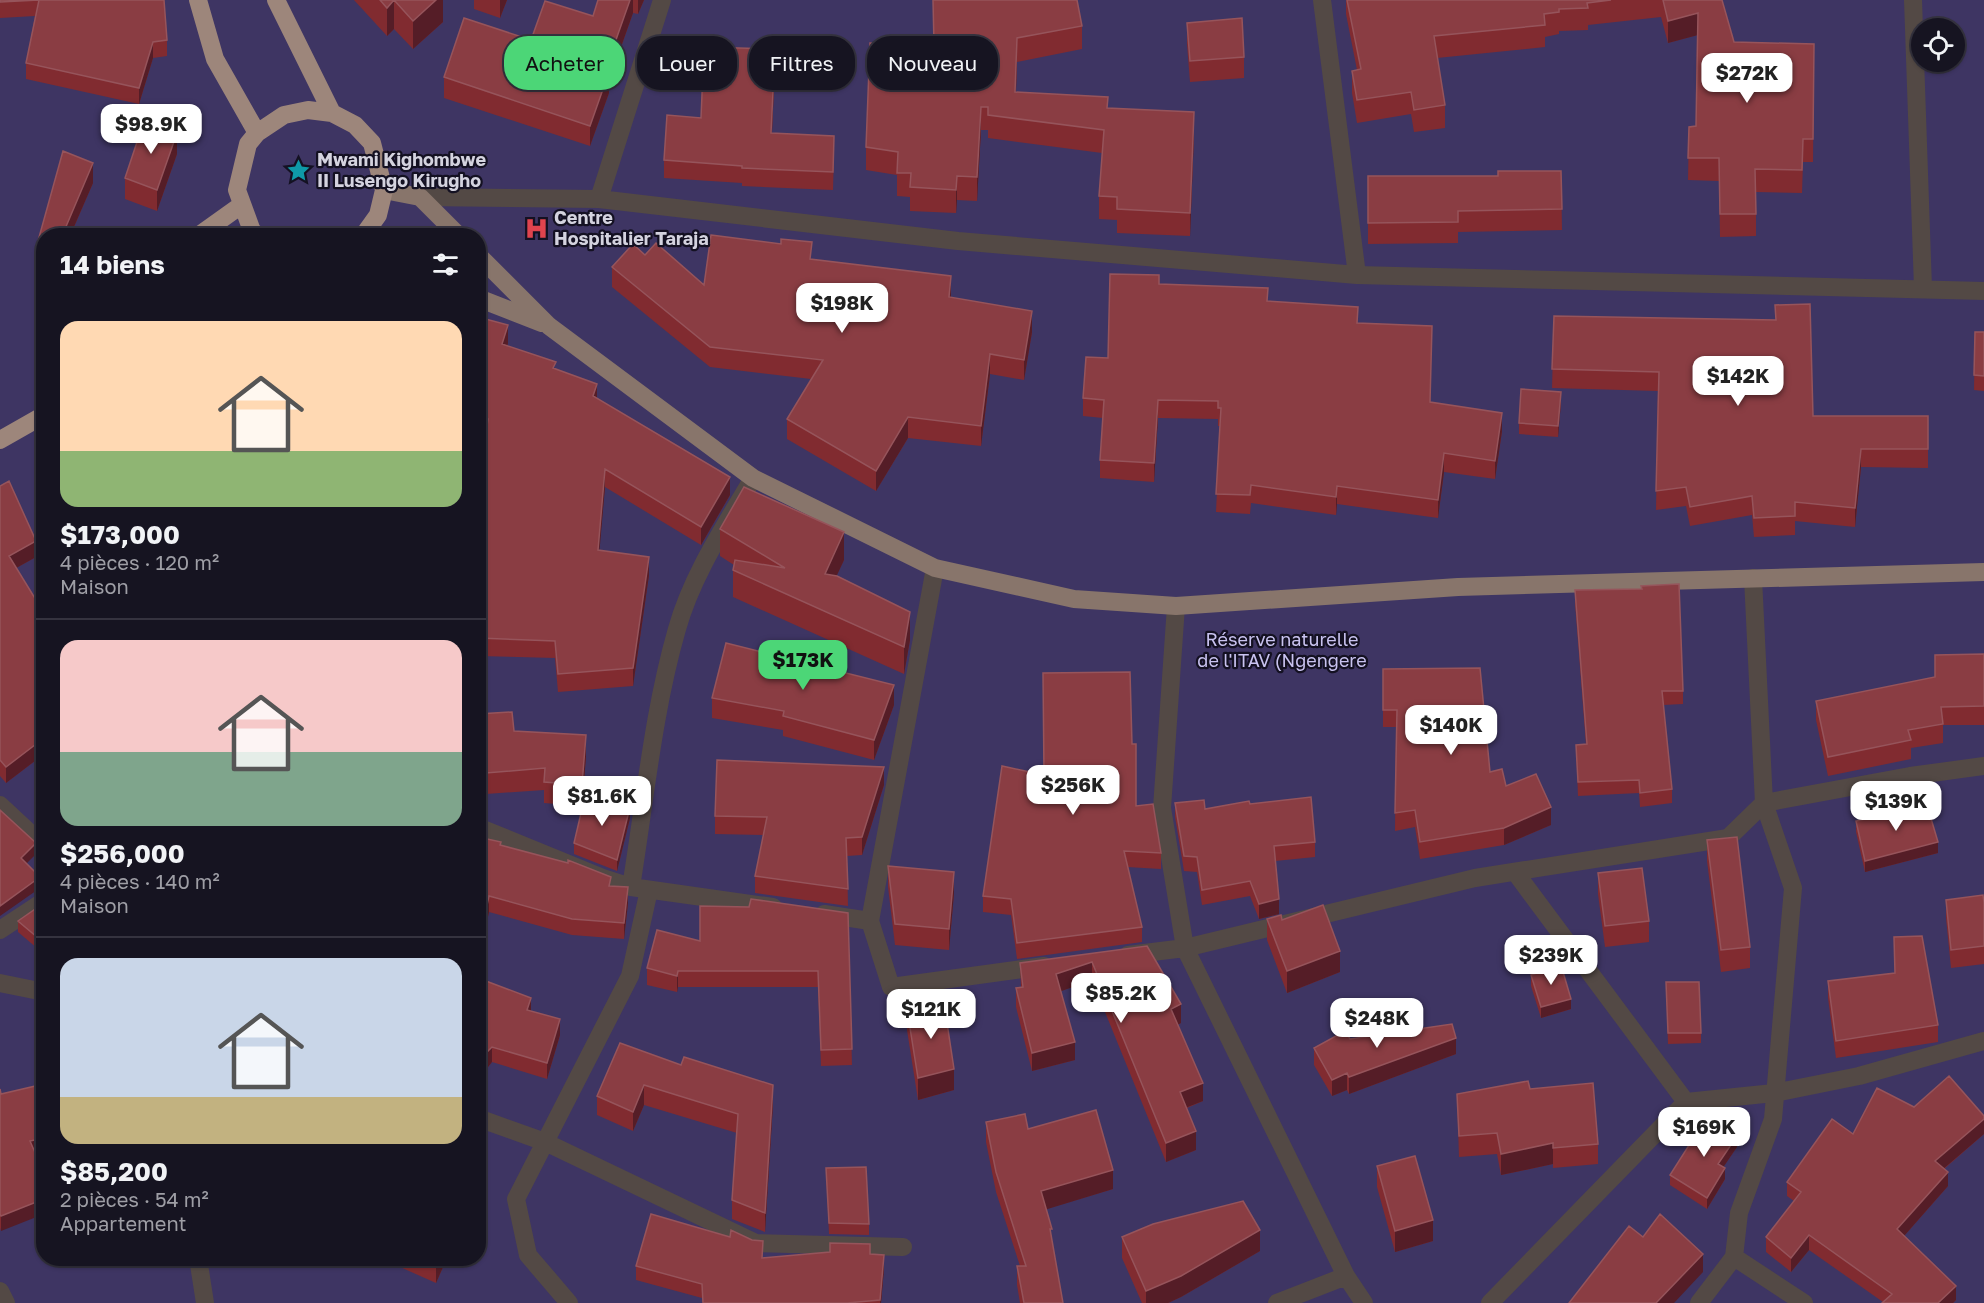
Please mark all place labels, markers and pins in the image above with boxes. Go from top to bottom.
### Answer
pin: $272K [1705,53,1789,104]
pin: $98.9K [102,104,200,155]
place label: Mwami Kighombwe II Lusengo Kirugho [317,148,486,191]
place icon: Mwami Kighombwe II Lusengo Kirugho [286,157,312,183]
place label: Centre Hospitalier Taraja [554,206,709,249]
hospital icon: Centre Hospitalier Taraja [523,215,549,241]
pin: $198K [800,283,884,334]
pin: $142K [1696,356,1780,407]
pin: $173K [761,640,845,691]
pin: $140K [1409,705,1493,756]
pin: $256K [1031,765,1115,816]
pin: $81.6K [553,776,651,827]
pin: $139K [1854,781,1938,832]
pin: $239K [1509,935,1593,986]
pin: $85.2K [1072,973,1170,1024]
pin: $121K [889,989,973,1040]
pin: $248K [1335,998,1419,1049]
pin: $169K [1662,1107,1746,1158]

